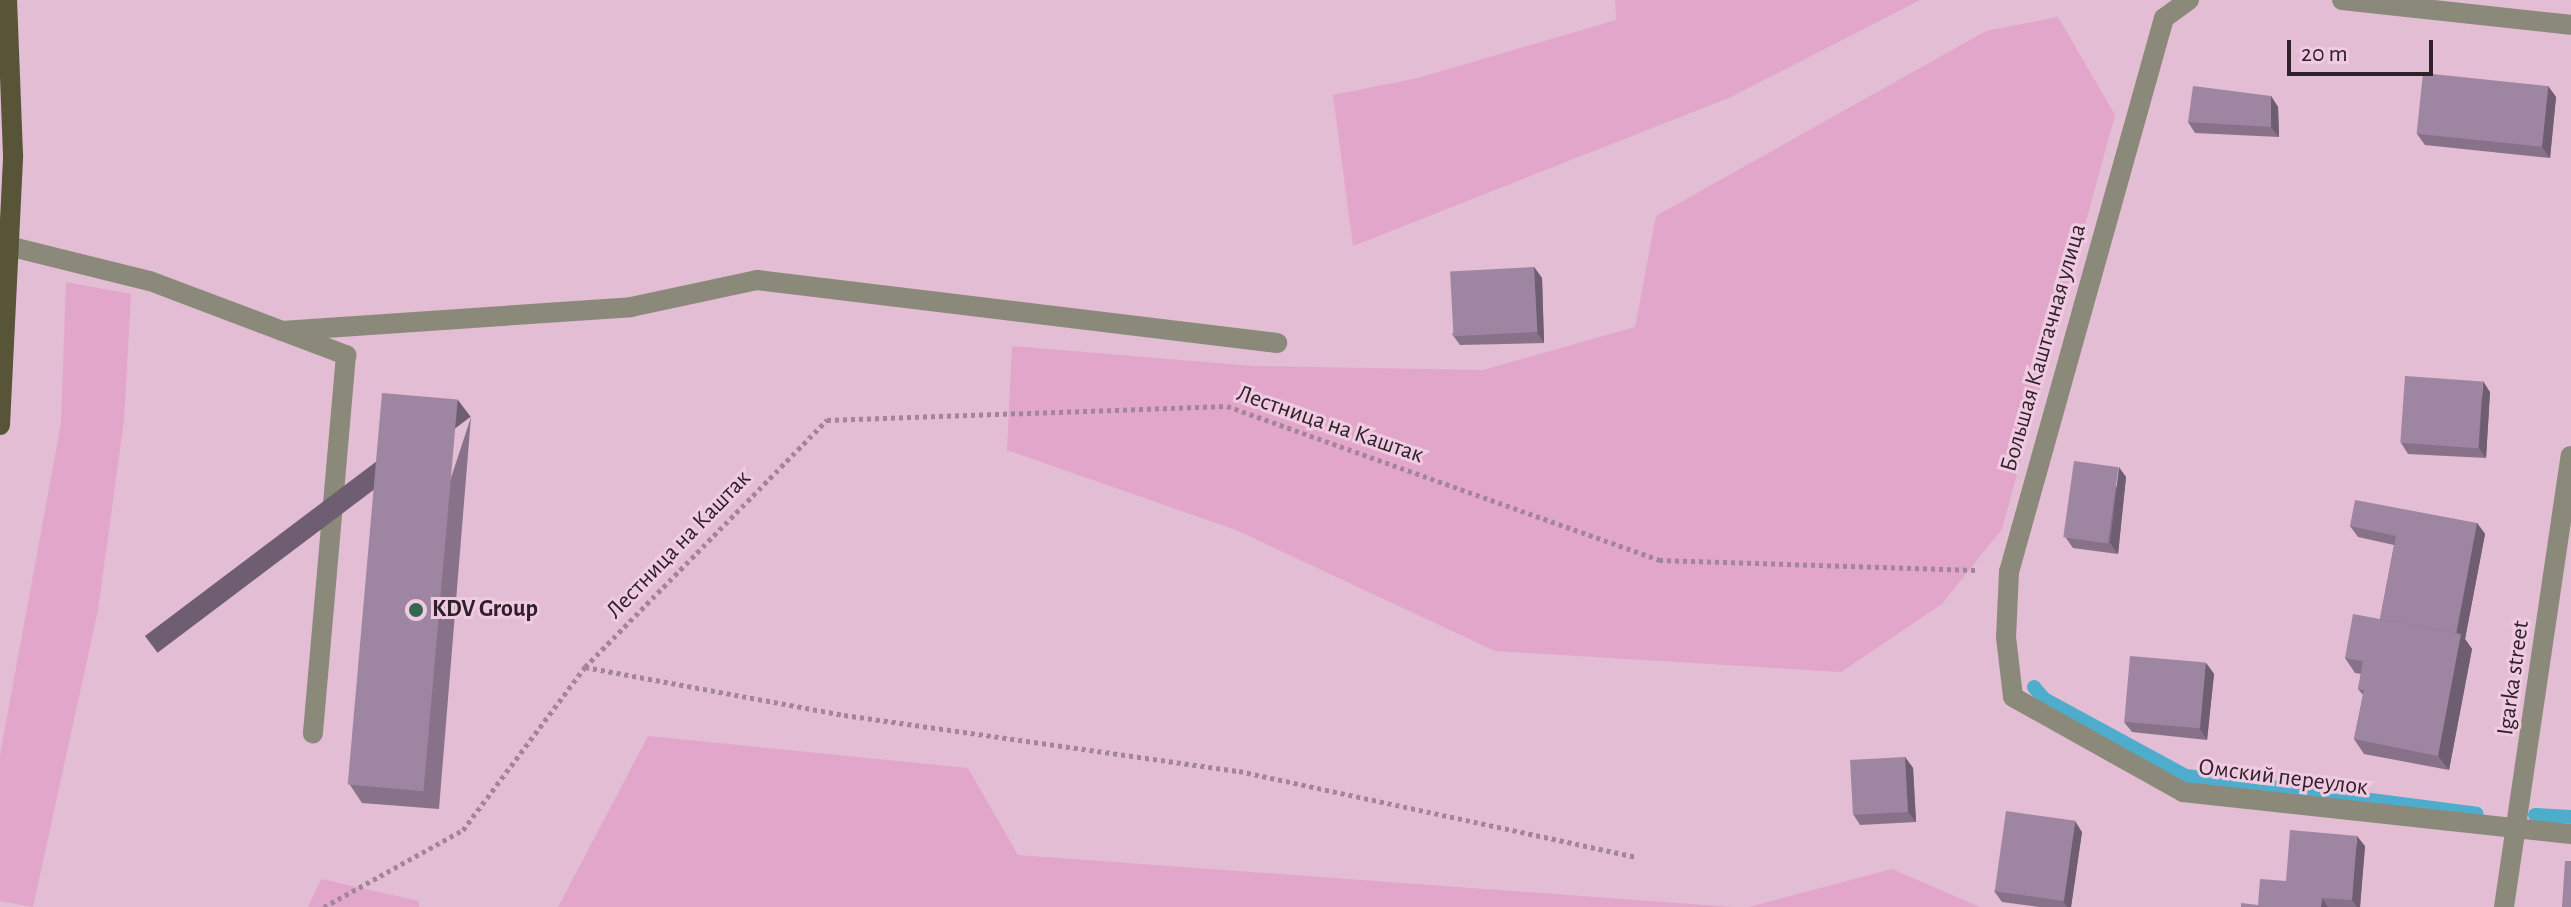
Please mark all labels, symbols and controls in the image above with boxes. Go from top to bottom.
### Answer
scale bar [2291,24,2437,74]
text: 20 m [2301,42,2348,66]
street label: Большая Каштачная улица [1995,221,2093,475]
street label: Лестница на Каштак [1233,380,1427,470]
street label: Лестница на Каштак [601,465,757,625]
place label: KDV Group [432,596,538,624]
marker: KDV Group [407,601,425,619]
street label: Igarka street [2492,619,2536,737]
street label: Омский переулок [2197,753,2369,803]

